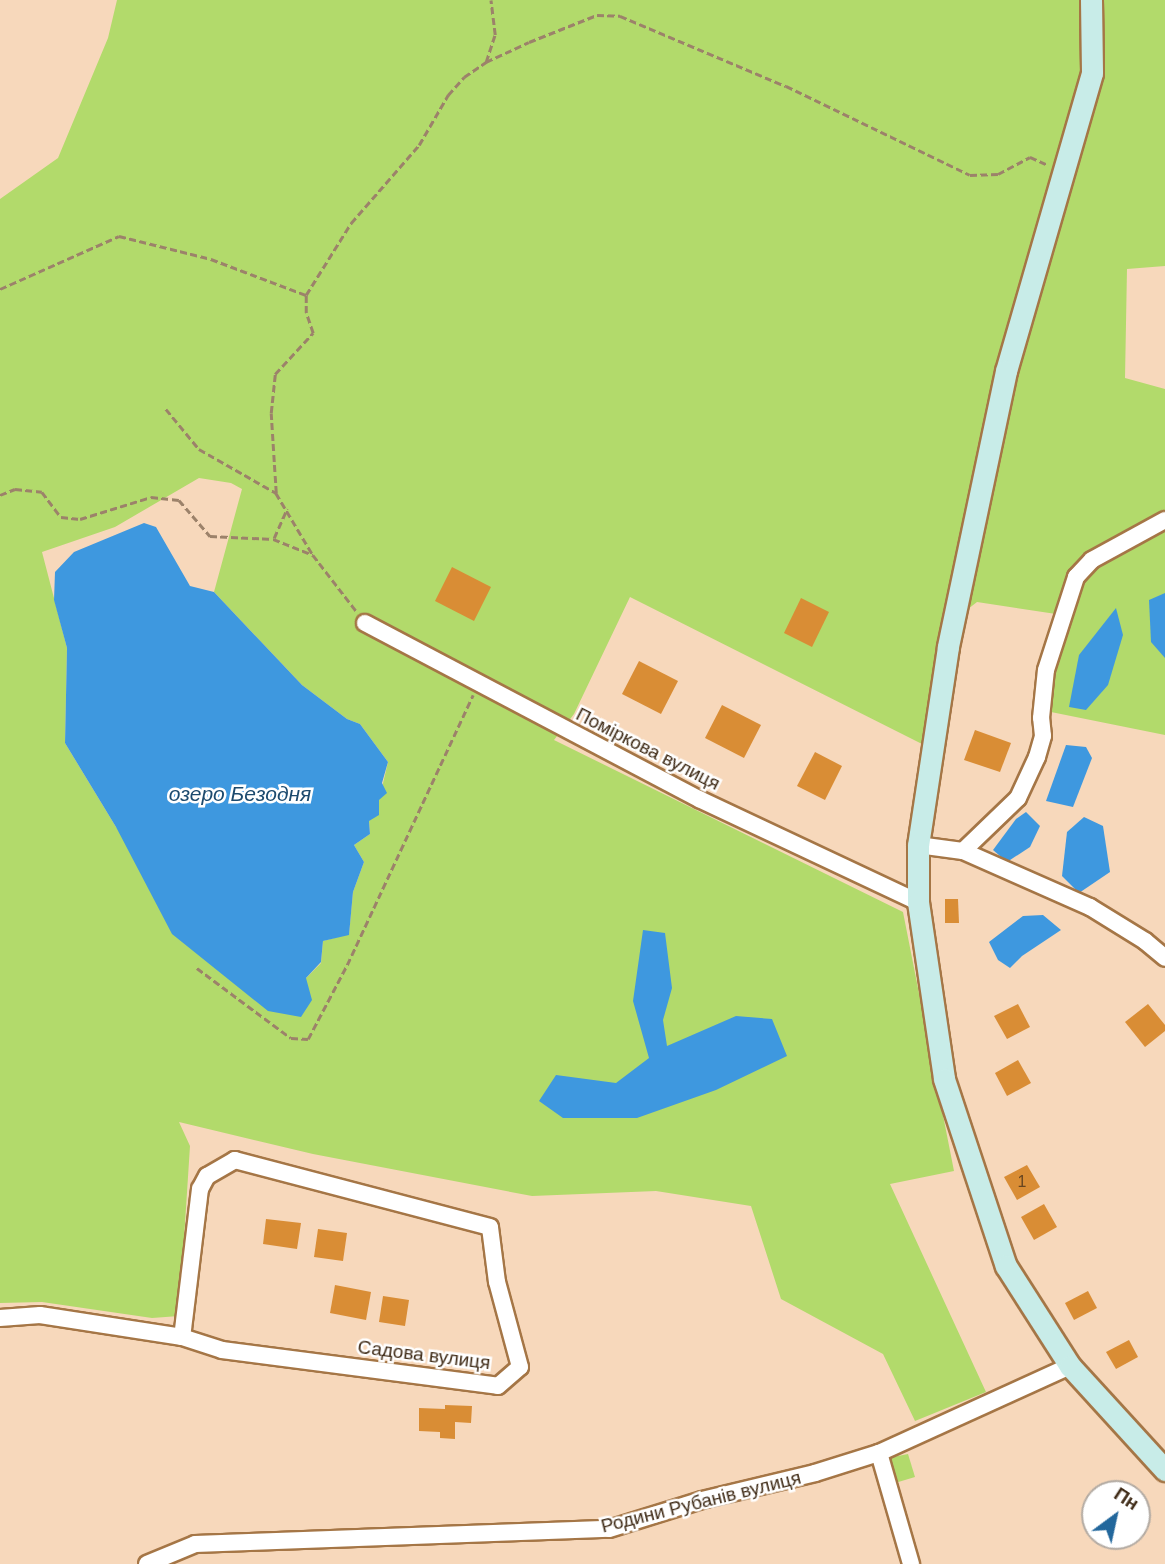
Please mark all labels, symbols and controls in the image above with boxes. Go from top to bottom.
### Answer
street label: Поміркова вулиця [572,703,724,795]
water label: озеро Безодня [169,781,311,807]
house number: 1 [1018,1172,1026,1192]
street label: Садова вулиця [356,1336,492,1374]
street label: Родини Рубанів вулиця [599,1466,803,1538]
north arrow [1081,1480,1151,1550]
text: Пн [1110,1483,1143,1514]

